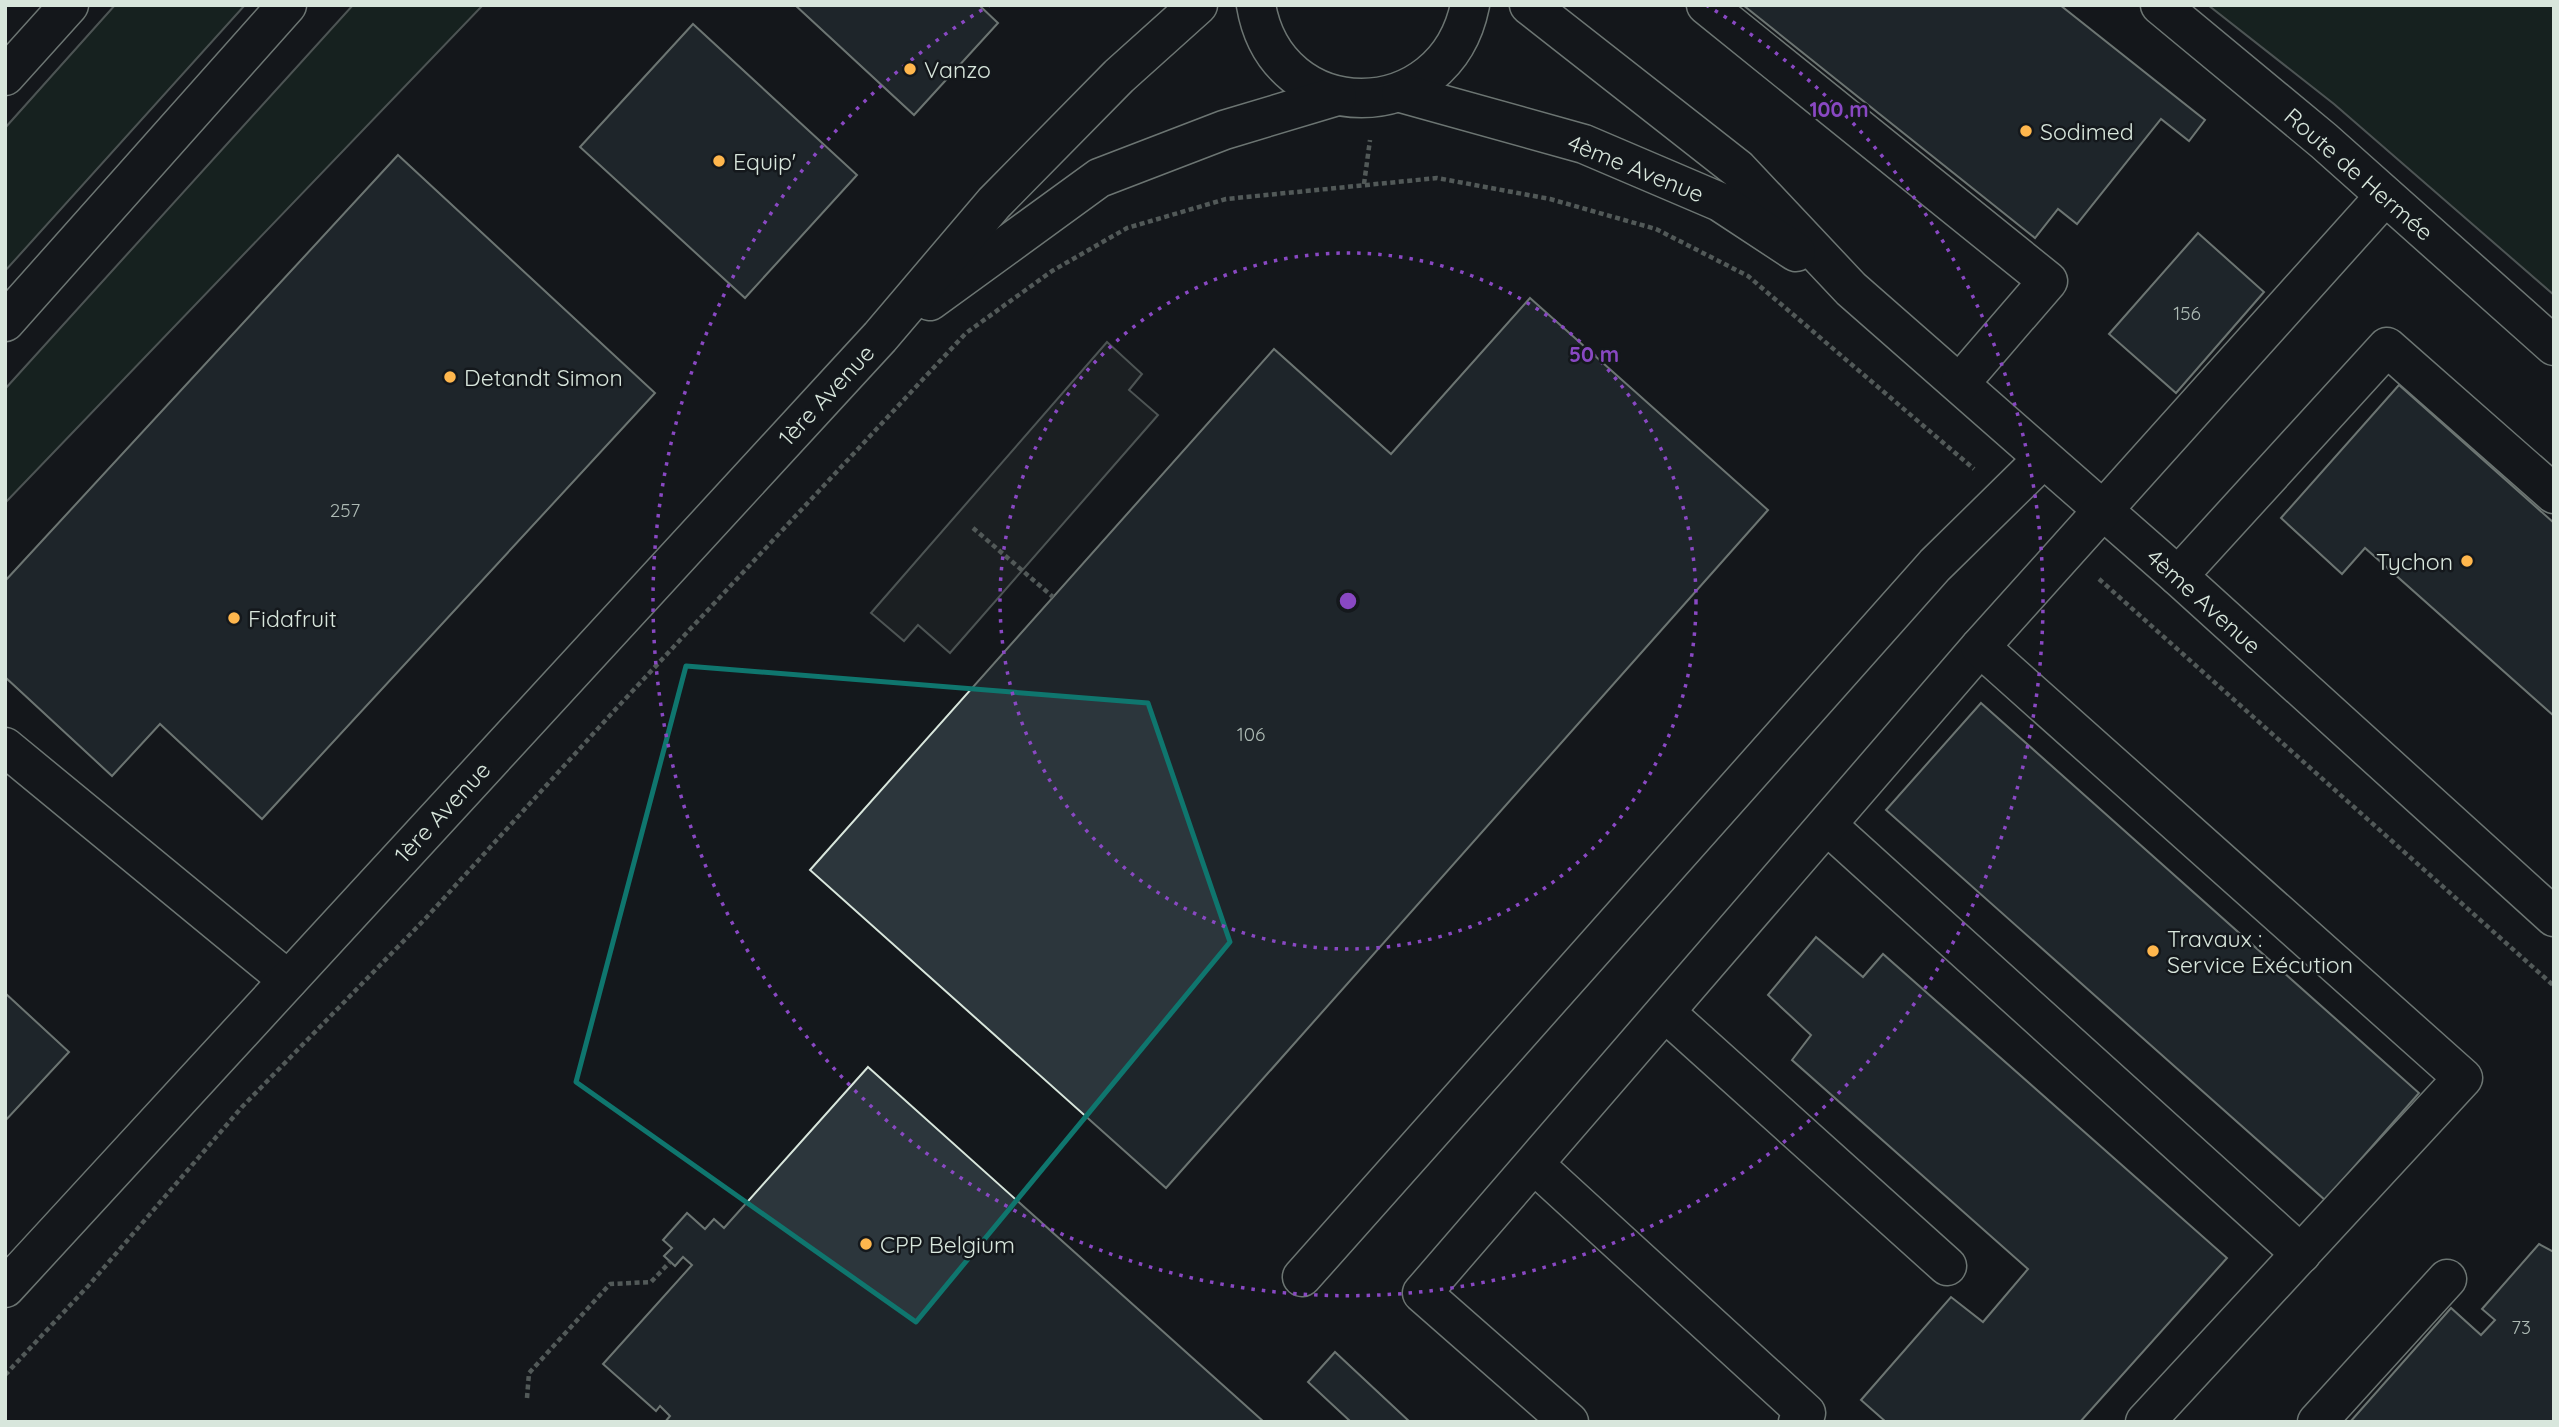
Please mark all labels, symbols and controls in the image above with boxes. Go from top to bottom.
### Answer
place label: Vanzo [924,55,991,84]
marker: Vanzo [902,61,918,77]
text: 100 m [1809,96,1869,122]
street label: Route de Hermée [2279,101,2439,247]
place label: Sodimed [2040,117,2134,146]
marker: Sodimed [2018,123,2034,139]
street label: 4ème Avenue [1564,128,1708,208]
place label: Equip' [733,147,796,176]
marker: Equip' [711,153,727,169]
house number: 156 [2173,301,2201,325]
street label: 1ère Avenue [772,338,880,452]
text: 50 m [1569,341,1619,367]
place label: Detandt Simon [464,363,623,392]
marker: Detandt Simon [442,369,458,385]
house number: 257 [330,498,361,522]
street label: 4ème Avenue [2141,542,2267,660]
place label: Tychon [2376,547,2453,576]
marker: Tychon [2459,553,2475,569]
centre of rings [1336,589,1360,613]
place label: Fidafruit [248,604,337,633]
marker: Fidafruit [226,610,242,626]
house number: 106 [1237,722,1265,746]
street label: 1ère Avenue [388,755,496,869]
place label: Travaux : Service Exécution [2167,924,2353,979]
marker: Travaux : Service Exécution [2145,943,2161,959]
place label: CPP Belgium [880,1230,1015,1259]
marker: CPP Belgium [858,1236,874,1252]
house number: 73 [2511,1315,2531,1339]

